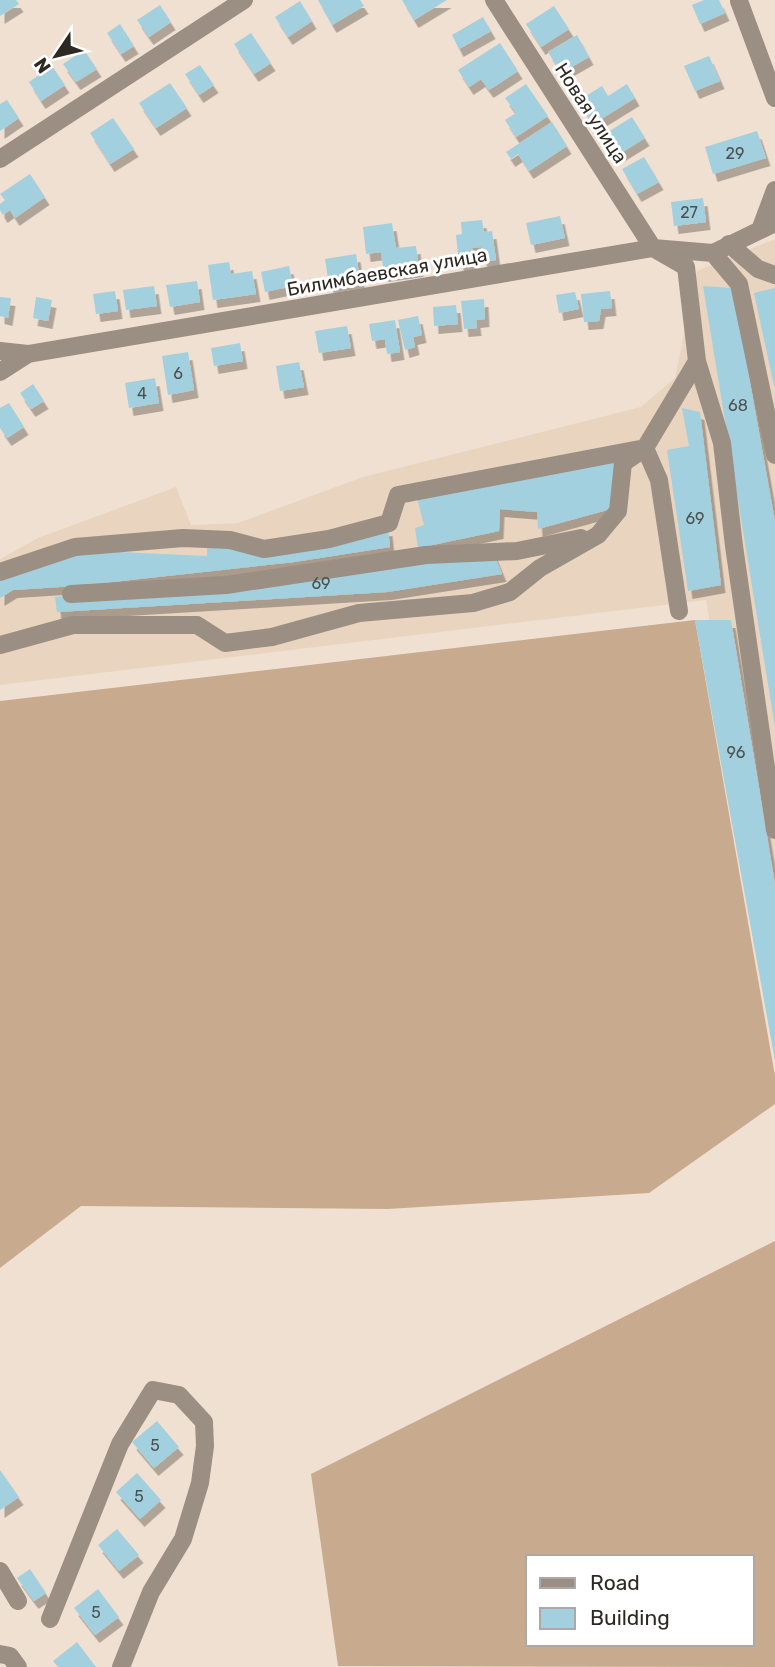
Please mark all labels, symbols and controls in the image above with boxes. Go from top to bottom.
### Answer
north arrow [21,21,91,91]
text: N [29,53,56,78]
street label: Новая улица [550,58,632,168]
house number: 29 [726,144,744,163]
house number: 27 [680,203,698,222]
street label: Билимбаевская улица [285,243,489,301]
house number: 6 [173,364,183,383]
house number: 4 [137,384,147,403]
house number: 68 [728,396,748,415]
house number: 69 [685,509,705,528]
house number: 69 [311,574,331,593]
house number: 96 [727,743,746,762]
house number: 5 [150,1436,160,1455]
house number: 5 [134,1487,144,1506]
legend [526,1555,754,1646]
text: Road [590,1570,640,1595]
house number: 5 [91,1603,101,1622]
text: Building [590,1605,670,1630]

